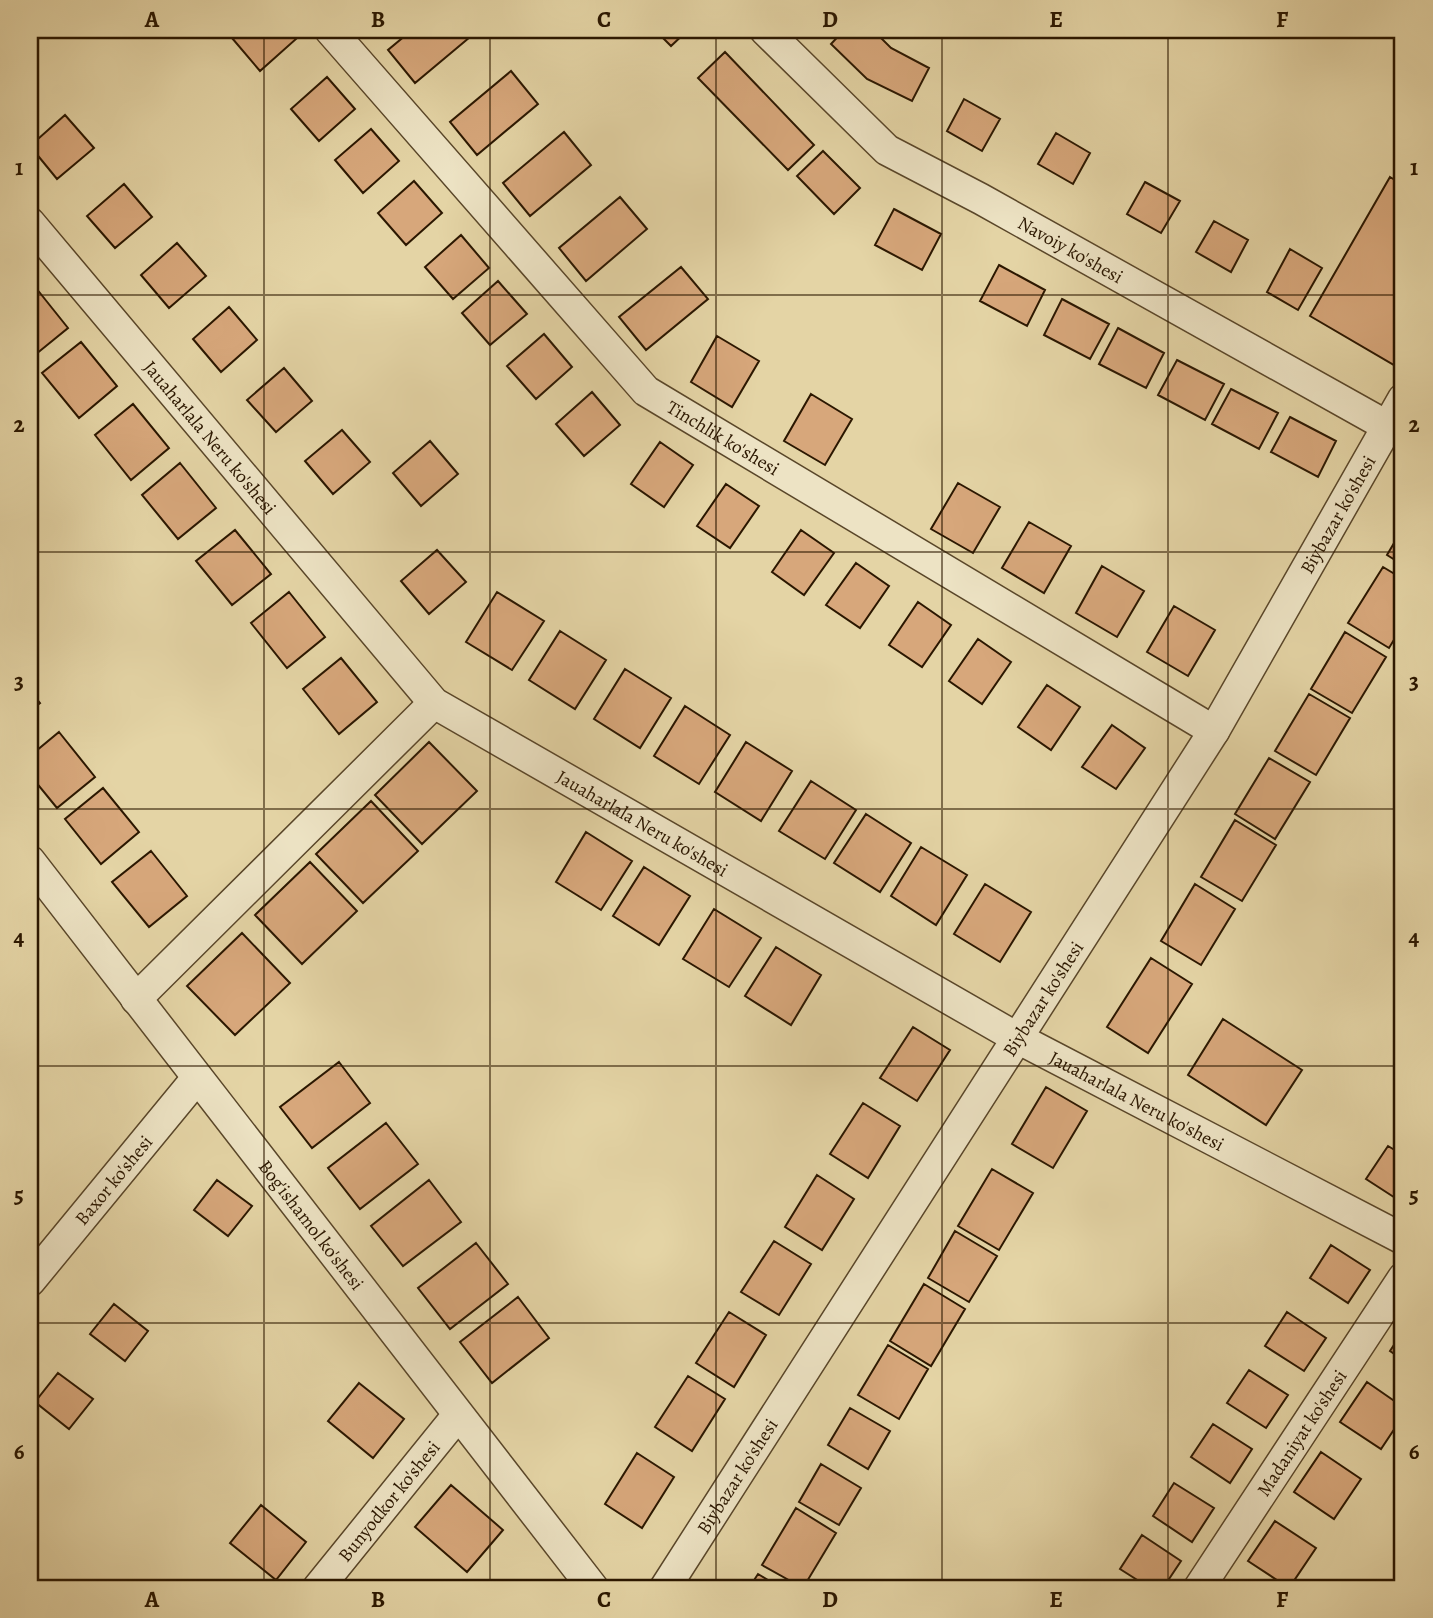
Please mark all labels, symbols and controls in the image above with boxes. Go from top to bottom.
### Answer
text: A [144,4,160,35]
text: B [371,4,385,35]
text: C [597,4,611,35]
text: D [822,4,838,35]
text: E [1049,4,1063,35]
text: F [1276,4,1289,35]
text: 1 [15,152,23,183]
text: 1 [1410,152,1418,183]
street label: Navoiy ko'shesi [1013,210,1128,290]
street label: Jauaharlala Neru ko'shesi [137,355,282,520]
street label: Tinchlik ko'shesi [662,394,784,482]
text: 2 [13,409,25,440]
text: 2 [1408,409,1420,440]
street label: Biybazar ko'shesi [1294,451,1382,579]
text: 3 [14,666,24,697]
text: 3 [1409,666,1419,697]
street label: Jauaharlala Neru ko'shesi [552,764,733,883]
text: 4 [14,922,25,953]
text: 4 [1409,922,1420,953]
street label: Biybazar ko'shesi [997,936,1090,1062]
street label: Jauaharlala Neru ko'shesi [1044,1045,1228,1158]
street label: Baxor ko'shesi [69,1130,159,1231]
street label: Bog'ishamol ko'shesi [252,1155,370,1296]
text: 5 [14,1179,24,1210]
text: 5 [1409,1179,1419,1210]
street label: Madaniyat ko'shesi [1251,1365,1353,1502]
street label: Biybazar ko'shesi [691,1414,784,1539]
street label: Bunyodkor ko'shesi [332,1435,446,1568]
text: 6 [14,1436,25,1467]
text: 6 [1409,1436,1420,1467]
text: A [144,1584,160,1615]
text: B [371,1584,385,1615]
text: C [597,1584,611,1615]
text: D [822,1584,838,1615]
text: E [1049,1584,1063,1615]
text: F [1276,1584,1289,1615]

